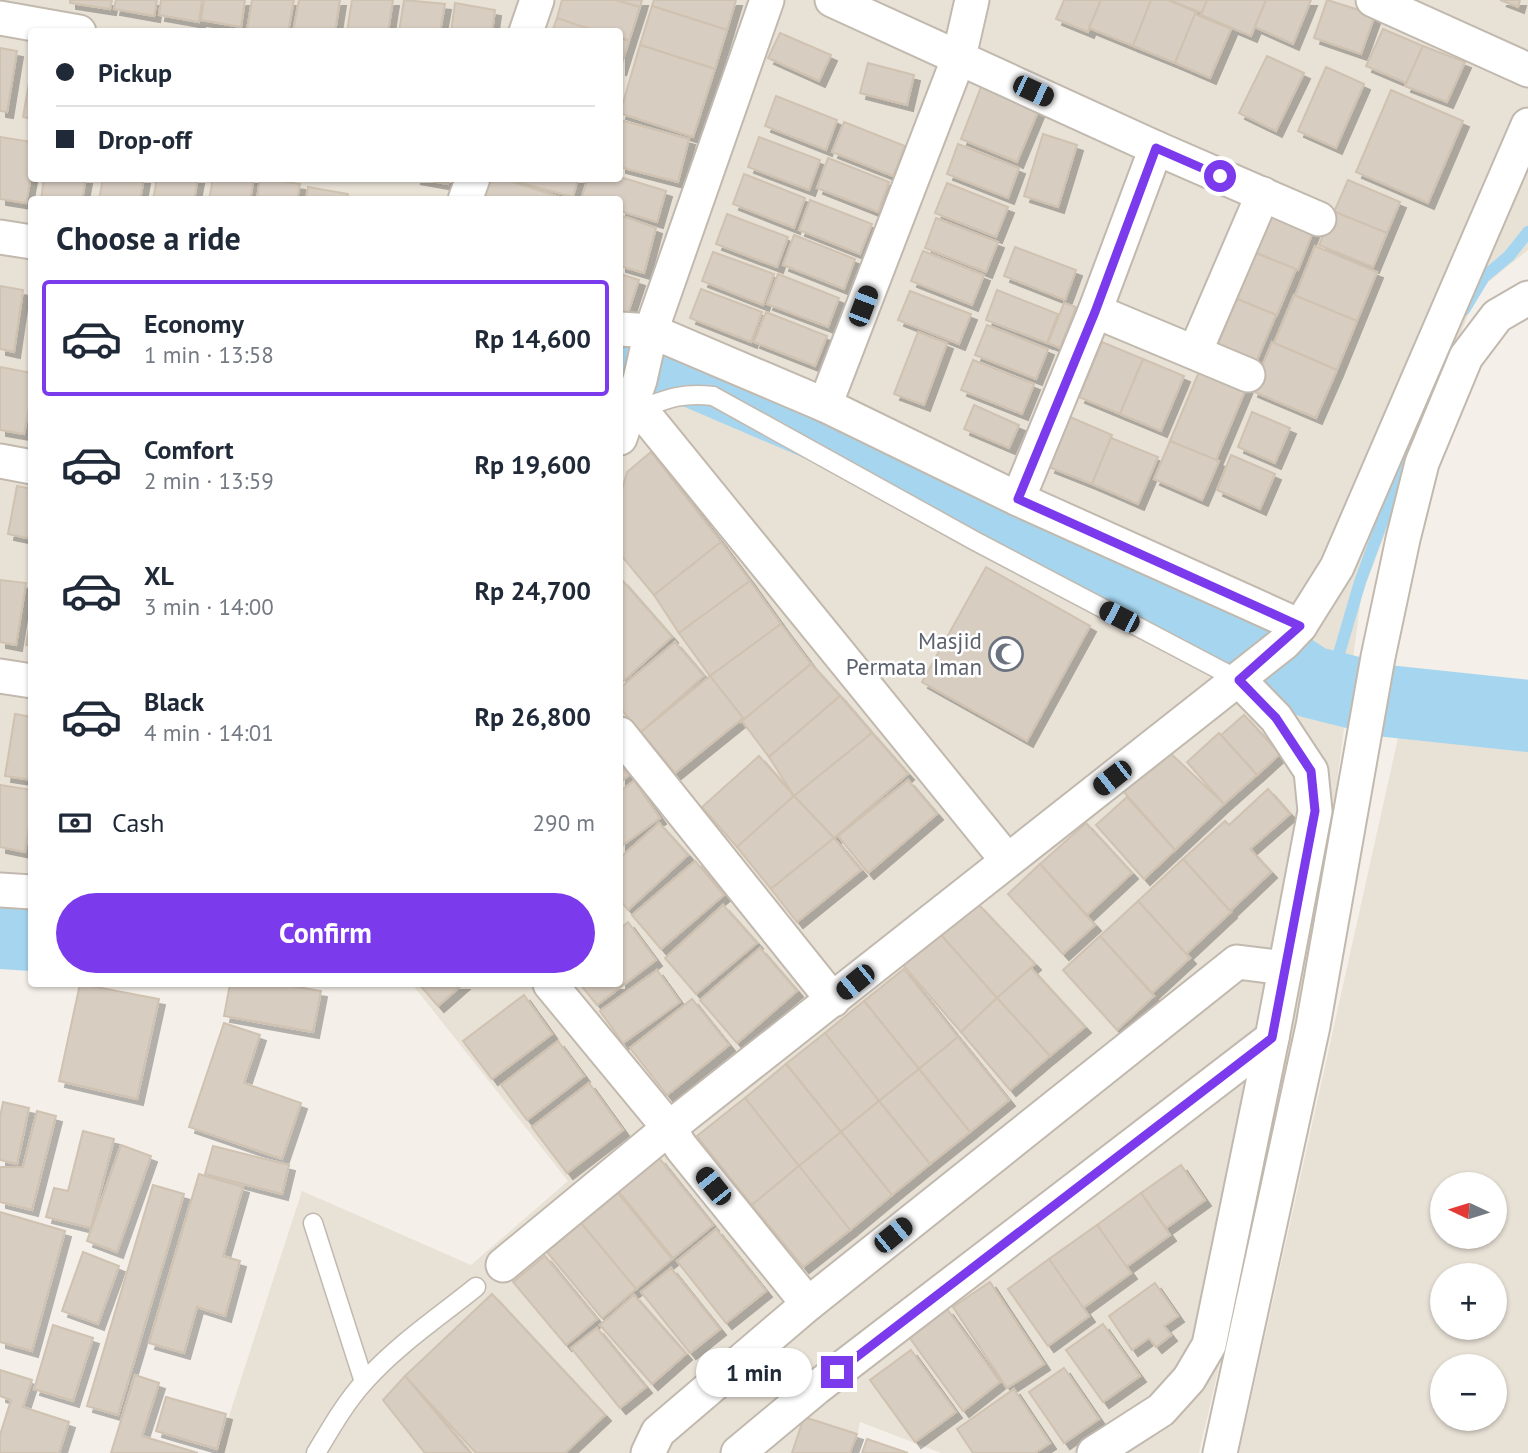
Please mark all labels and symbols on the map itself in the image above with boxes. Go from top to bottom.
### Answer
car [1010,73,1057,109]
route start [1204,160,1236,192]
car [846,283,881,329]
car [1096,598,1143,636]
place label: Masjid Permata Iman [846,626,982,681]
mosque icon: Masjid Permata Iman [987,635,1025,673]
car [1089,757,1136,799]
car [833,961,878,1003]
car [692,1163,735,1209]
north arrow [1430,1172,1507,1250]
car [871,1214,916,1256]
callout: 1 min [697,1348,812,1396]
route end [821,1356,853,1388]

